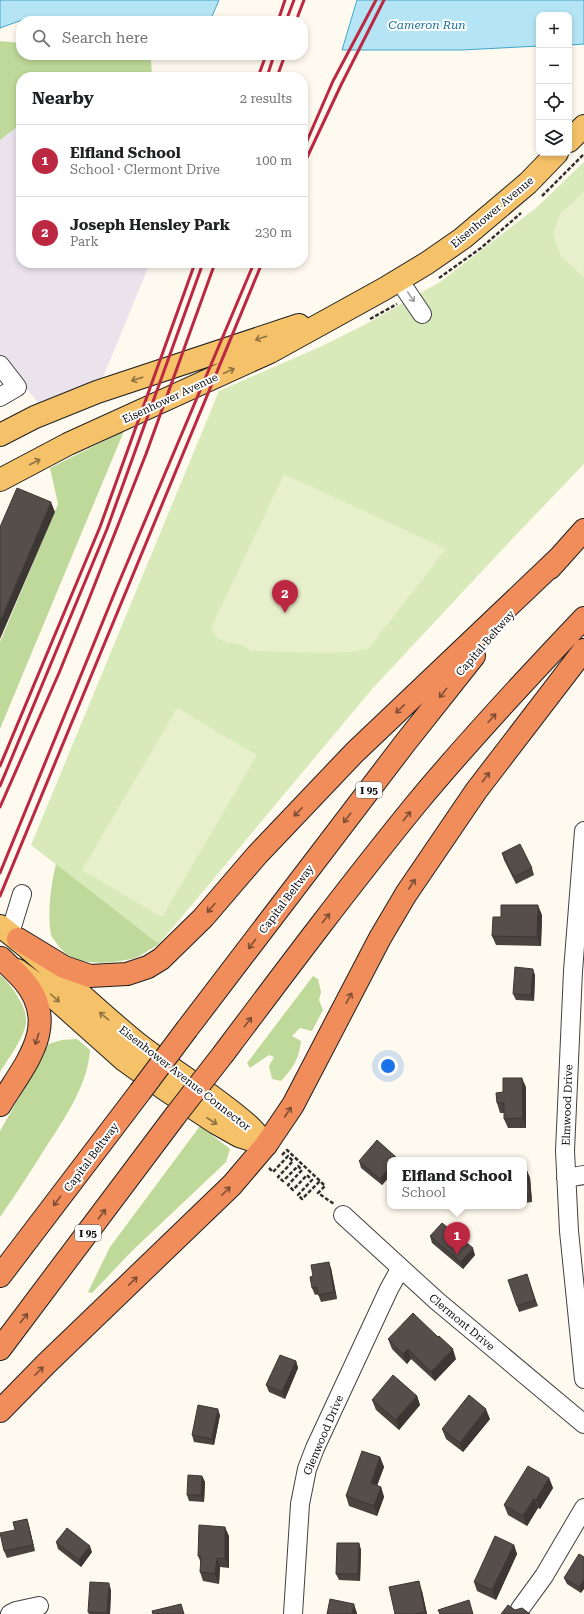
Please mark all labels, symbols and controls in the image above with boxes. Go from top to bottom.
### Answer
map controls [536,12,572,156]
button: + [536,12,572,48]
search box [16,16,308,60]
water label: Cameron Run [388,18,466,32]
icon: search [30,27,52,49]
text: Search here [62,29,148,47]
button: − [536,48,572,84]
button: locate [536,84,572,120]
text: Nearby [32,88,94,108]
text: 2 results [240,91,292,106]
button: layers [536,120,572,156]
text: Elfland School [70,144,181,162]
text: 1 [41,153,49,168]
text: 100 m [255,153,292,168]
text: School · Clermont Drive [70,162,220,177]
street label: Eisenhower Avenue [448,174,536,251]
text: Joseph Hensley Park [70,216,230,234]
text: 2 [41,225,49,240]
text: 230 m [255,225,292,240]
text: Park [70,234,99,249]
one-way arrow [407,291,415,302]
one-way arrow [254,335,267,342]
one-way arrow [222,367,234,374]
street label: Eisenhower Avenue [120,371,220,426]
one-way arrow [132,375,144,383]
one-way arrow [28,457,40,465]
pin: 2 [272,580,298,613]
street label: Capital Beltway [453,607,518,679]
one-way arrow [439,687,448,698]
one-way arrow [395,705,405,714]
one-way arrow [487,713,497,723]
one-way arrow [482,772,490,783]
road number: I 95 [356,782,382,798]
one-way arrow [293,807,303,817]
one-way arrow [403,811,411,822]
one-way arrow [343,813,352,824]
street label: Capital Beltway [256,862,317,936]
one-way arrow [408,879,416,890]
one-way arrow [207,903,216,914]
one-way arrow [322,913,331,924]
one-way arrow [247,939,256,950]
one-way arrow [345,992,353,1004]
one-way arrow [49,994,60,1003]
one-way arrow [99,1011,110,1020]
one-way arrow [243,1016,252,1027]
street label: Eisenhower Avenue Connector [116,1023,253,1134]
one-way arrow [33,1033,40,1046]
your location [378,1056,398,1076]
street label: Elmwood Drive [560,1064,575,1146]
one-way arrow [284,1107,292,1118]
one-way arrow [206,1117,218,1125]
street label: Capital Beltway [61,1120,122,1194]
popup [387,1157,527,1209]
text: Elfland School [402,1167,512,1185]
text: School [402,1185,446,1200]
one-way arrow [221,1186,231,1196]
one-way arrow [53,1195,61,1206]
one-way arrow [98,1209,106,1220]
pin: 1 [444,1222,470,1255]
road number: I 95 [75,1225,101,1241]
one-way arrow [128,1276,138,1286]
street label: Clermont Drive [426,1291,497,1354]
one-way arrow [20,1313,28,1324]
one-way arrow [34,1366,44,1376]
street label: Glenwood Drive [301,1393,346,1477]

